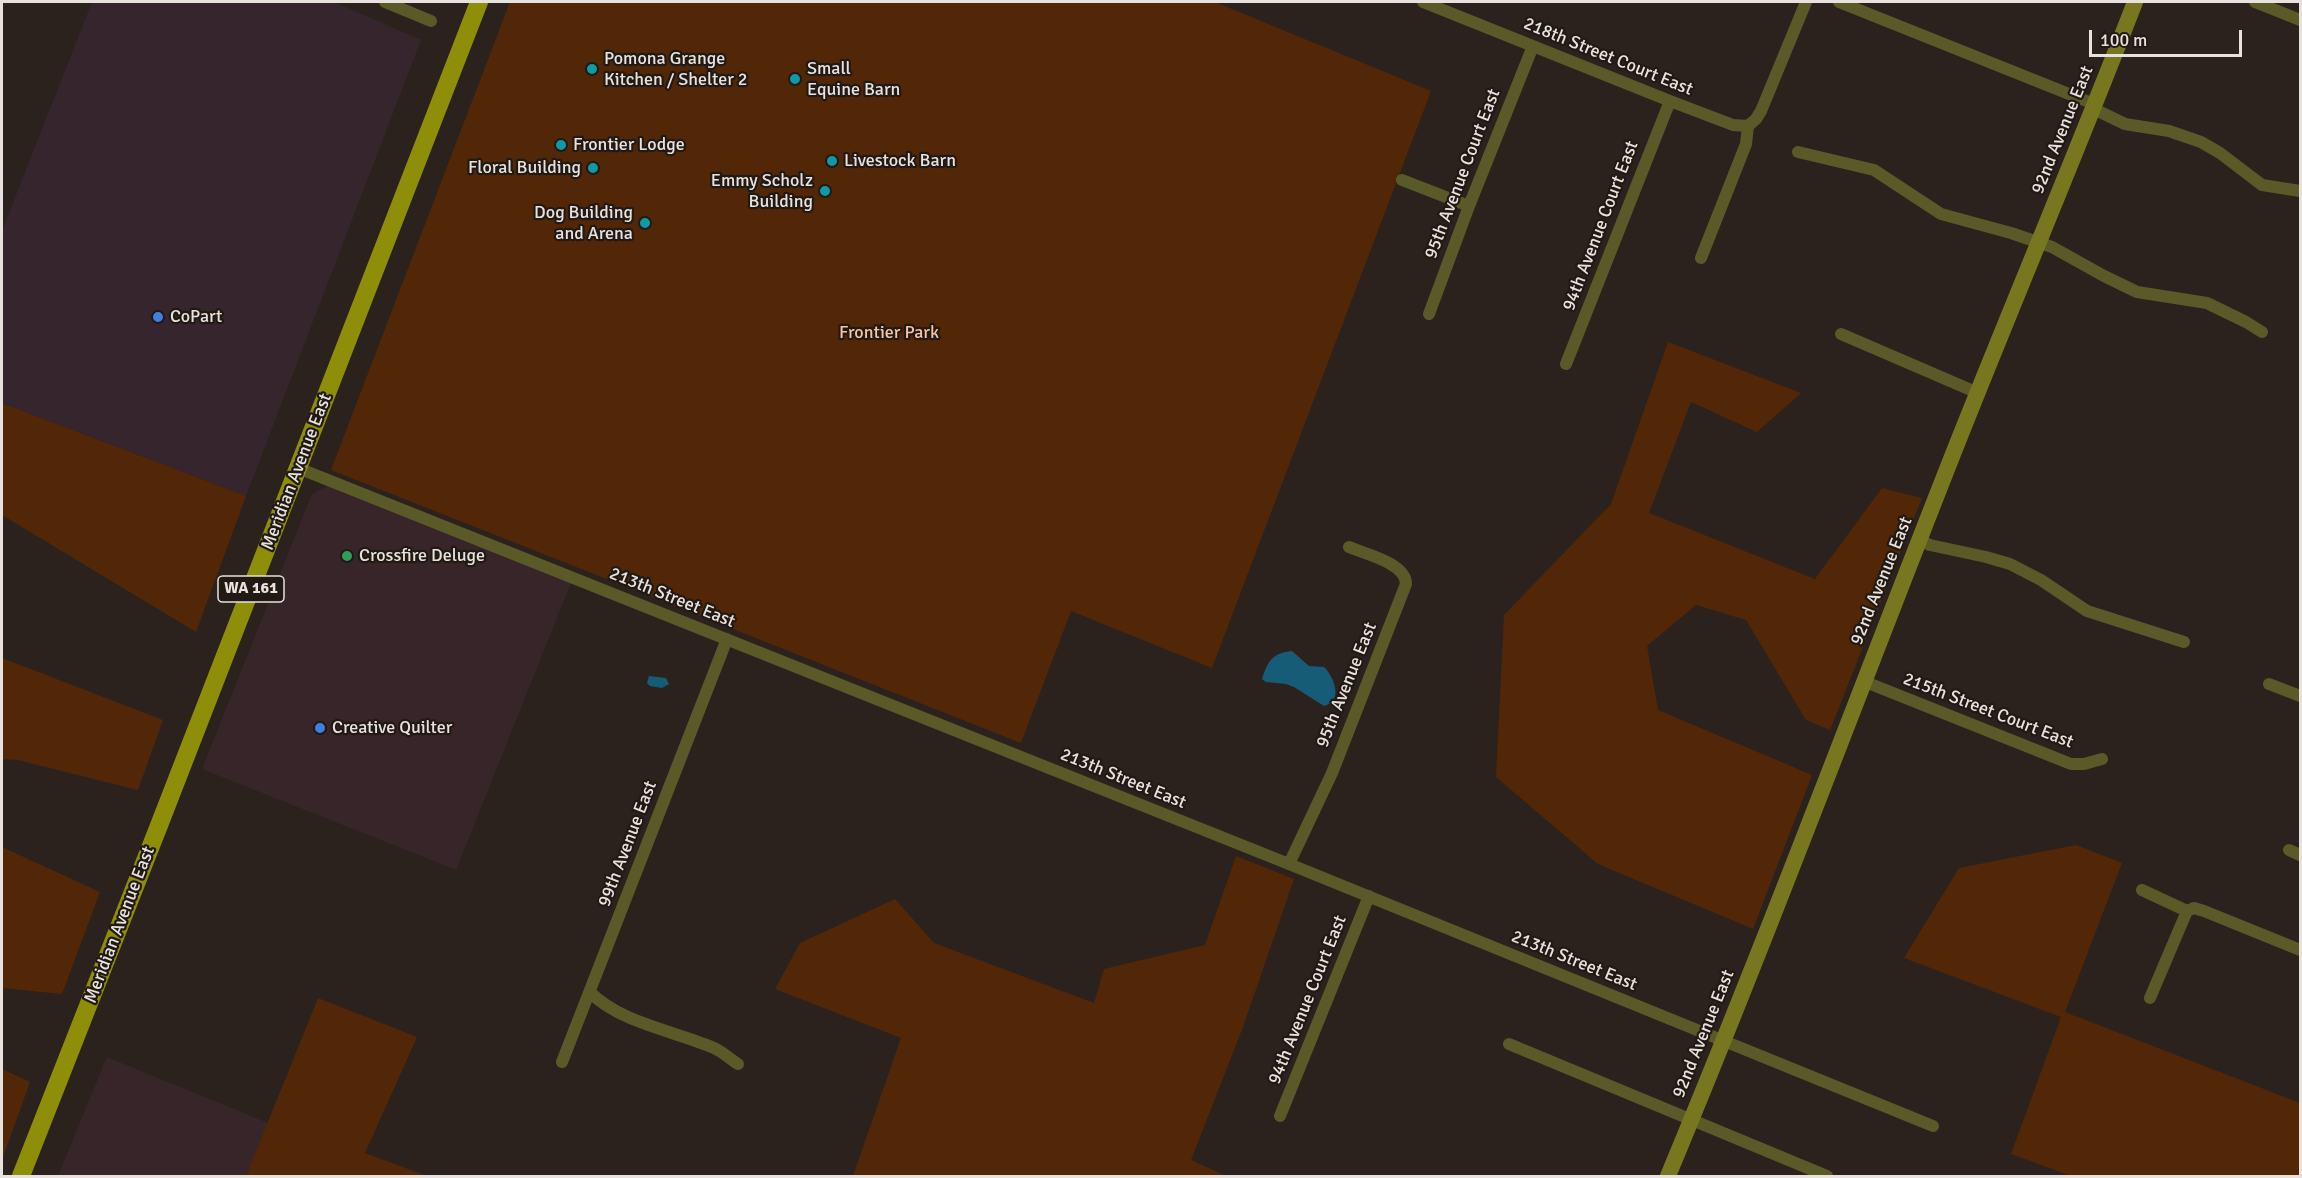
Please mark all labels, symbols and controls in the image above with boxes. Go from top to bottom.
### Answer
street label: 218th Street Court East [1520,13,1696,101]
scale bar [2092,18,2245,56]
text: 100 m [2100,29,2147,51]
place label: Pomona Grange Kitchen / Shelter 2 [604,48,748,90]
place label: Small Equine Barn [807,58,900,100]
marker: Pomona Grange Kitchen / Shelter 2 [585,62,599,76]
street label: 92nd Avenue East [2027,63,2099,197]
marker: Small Equine Barn [788,72,802,86]
street label: 95th Avenue Court East [1421,86,1505,262]
place label: Frontier Lodge [573,134,685,156]
marker: Frontier Lodge [554,138,568,152]
street label: 94th Avenue Court East [1559,138,1643,314]
place label: Livestock Barn [844,150,956,172]
marker: Livestock Barn [825,154,839,168]
place label: Floral Building [468,157,581,179]
marker: Floral Building [586,161,600,175]
place label: Emmy Scholz Building [711,170,813,213]
marker: Emmy Scholz Building [818,184,832,198]
place label: Dog Building and Arena [534,202,633,244]
marker: Dog Building and Arena [638,216,652,230]
place label: CoPart [170,306,222,328]
marker: CoPart [151,310,165,324]
park label: Frontier Park [839,322,939,344]
street label: Meridian Avenue East [257,391,337,553]
street label: 92nd Avenue East [1846,514,1918,648]
place label: Crossfire Deluge [359,545,485,567]
marker: Crossfire Deluge [340,549,354,563]
street label: 213th Street East [606,563,738,633]
road number: WA 161 [218,576,284,602]
street label: 95th Avenue East [1312,619,1382,751]
street label: 215th Street Court East [1900,669,2076,753]
place label: Creative Quilter [332,717,452,739]
marker: Creative Quilter [313,721,327,735]
street label: 213th Street East [1057,744,1189,814]
street label: 99th Avenue East [594,778,662,910]
street label: Meridian Avenue East [80,844,160,1006]
street label: 94th Avenue Court East [1264,912,1352,1088]
street label: 213th Street East [1508,926,1640,996]
street label: 92nd Avenue East [1668,967,1740,1101]

